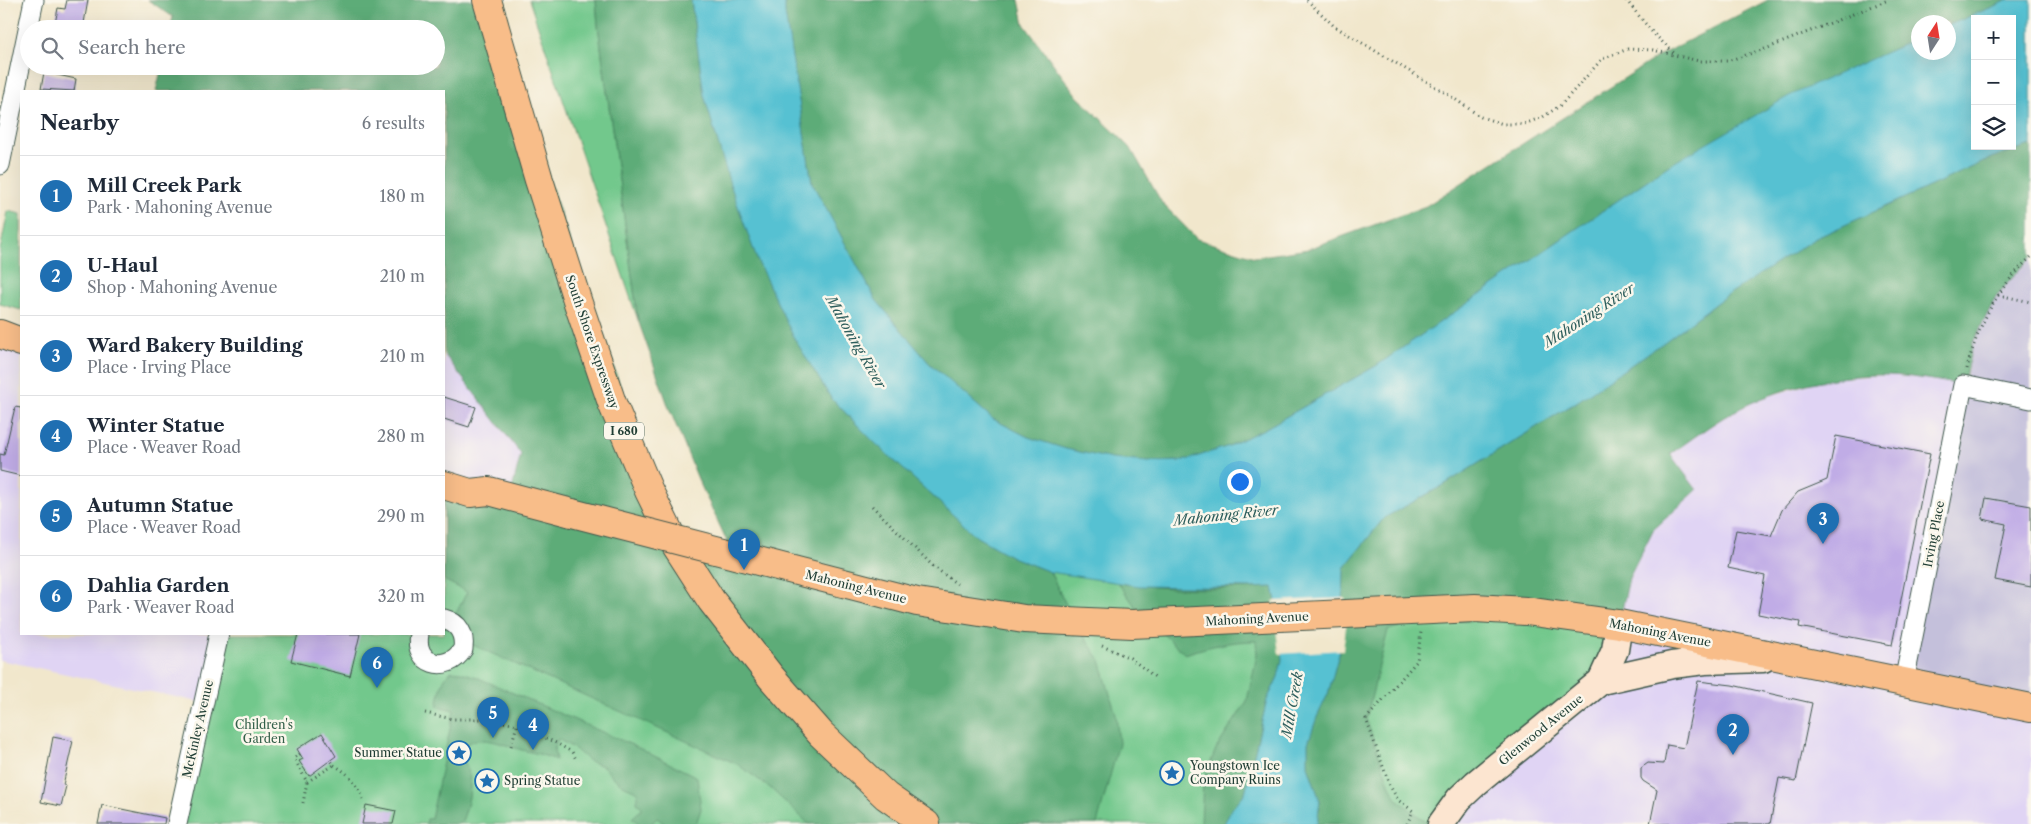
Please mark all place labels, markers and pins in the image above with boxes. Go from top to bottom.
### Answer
pin: 3 [1807,503,1839,544]
pin: 1 [728,529,760,570]
pin: 6 [361,647,393,688]
pin: 5 [477,697,509,738]
pin: 4 [517,709,549,750]
pin: 2 [1717,714,1749,755]
place icon: Summer Statue [446,740,472,766]
place label: Summer Statue [354,745,442,760]
place label: Youngstown Ice Company Ruins [1189,758,1281,787]
place icon: Youngstown Ice Company Ruins [1159,760,1185,786]
place icon: Spring Statue [474,768,500,794]
place label: Spring Statue [504,773,581,788]

